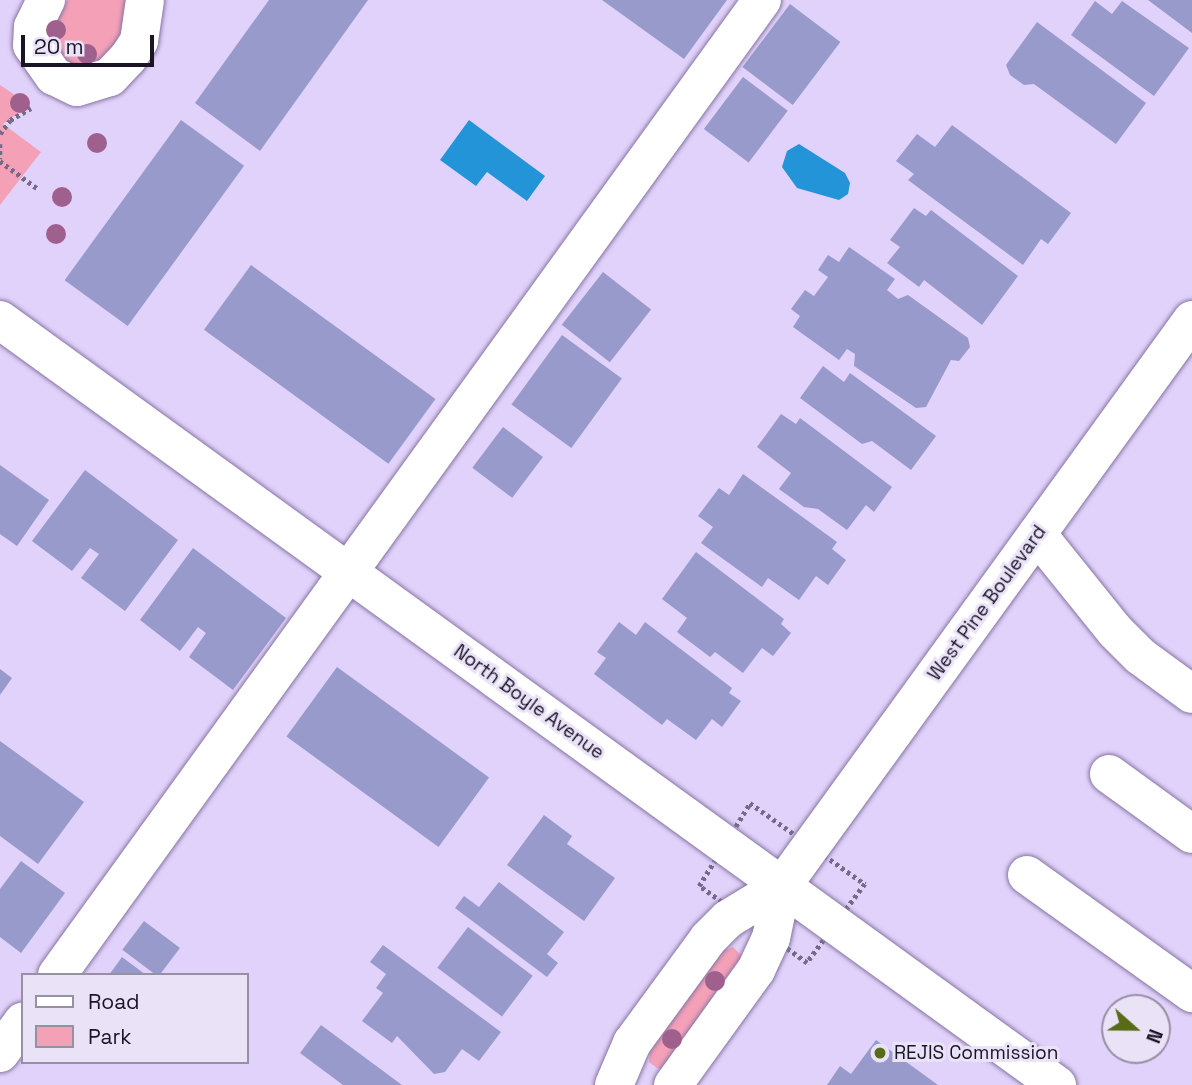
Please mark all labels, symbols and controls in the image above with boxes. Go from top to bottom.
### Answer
scale bar [24,21,158,65]
text: 20 m [34,33,84,60]
street label: West Pine Boulevard [923,521,1051,685]
street label: North Boyle Avenue [449,640,609,764]
legend [21,973,248,1064]
text: Road [88,988,140,1015]
north arrow [1101,994,1171,1064]
text: Park [88,1023,132,1050]
text: N [1140,1026,1168,1046]
place label: REJIS Commission [894,1042,1058,1064]
marker: REJIS Commission [872,1045,888,1061]

